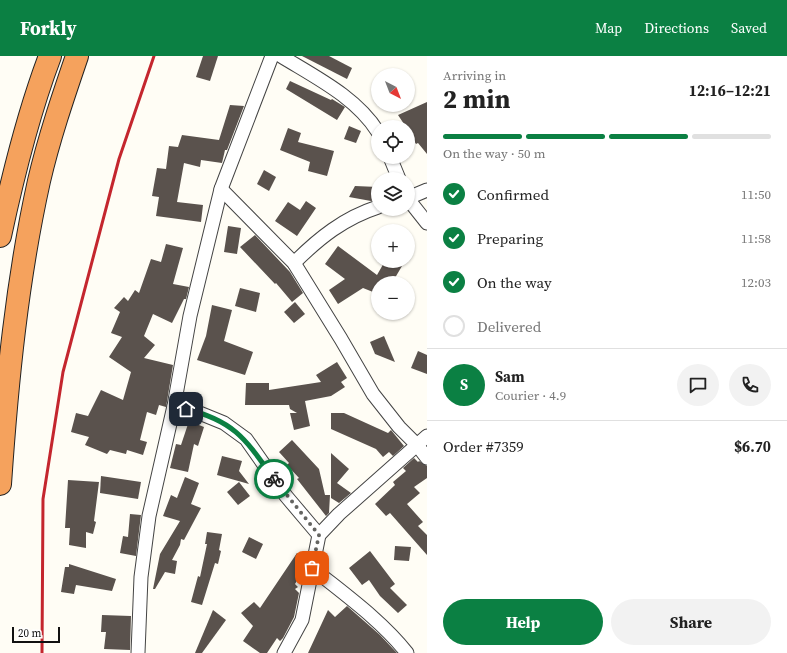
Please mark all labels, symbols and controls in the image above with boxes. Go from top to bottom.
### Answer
text: Forkly [20,15,77,41]
text: Map [595,18,622,38]
text: Directions [644,18,709,38]
text: Saved [731,18,767,38]
text: Arriving in [443,67,506,84]
north arrow [371,68,415,112]
map controls [371,68,415,320]
text: 12:16–12:21 [689,80,771,101]
text: 2 min [443,81,510,117]
button: locate [371,120,415,164]
text: On the way · 50 m [443,145,545,162]
button: layers [371,172,415,216]
icon: check [443,183,465,205]
text: Confirmed [477,184,549,205]
text: 11:50 [741,186,771,203]
button: + [371,224,415,268]
icon: check [443,227,465,249]
text: Preparing [477,228,543,249]
text: 11:58 [741,230,771,247]
icon: check [443,271,465,293]
text: On the way [477,272,552,293]
text: 12:03 [741,274,771,291]
button: − [371,276,415,320]
text: Delivered [477,316,541,337]
button: chat [677,364,719,406]
button: phone [729,364,771,406]
text: Sam [495,366,525,387]
text: S [460,374,468,395]
text: Courier · 4.9 [495,387,566,404]
pin [169,392,203,426]
icon: home [175,398,197,420]
text: Order #7359 [443,436,524,457]
text: $6.70 [734,436,771,457]
courier [254,459,294,499]
icon: bike [263,468,285,490]
pin [295,551,329,585]
icon: bag [301,557,323,579]
button: Help [443,599,603,645]
button: Share [611,599,771,645]
scale bar [12,625,60,644]
text: 20 m [18,626,41,641]

